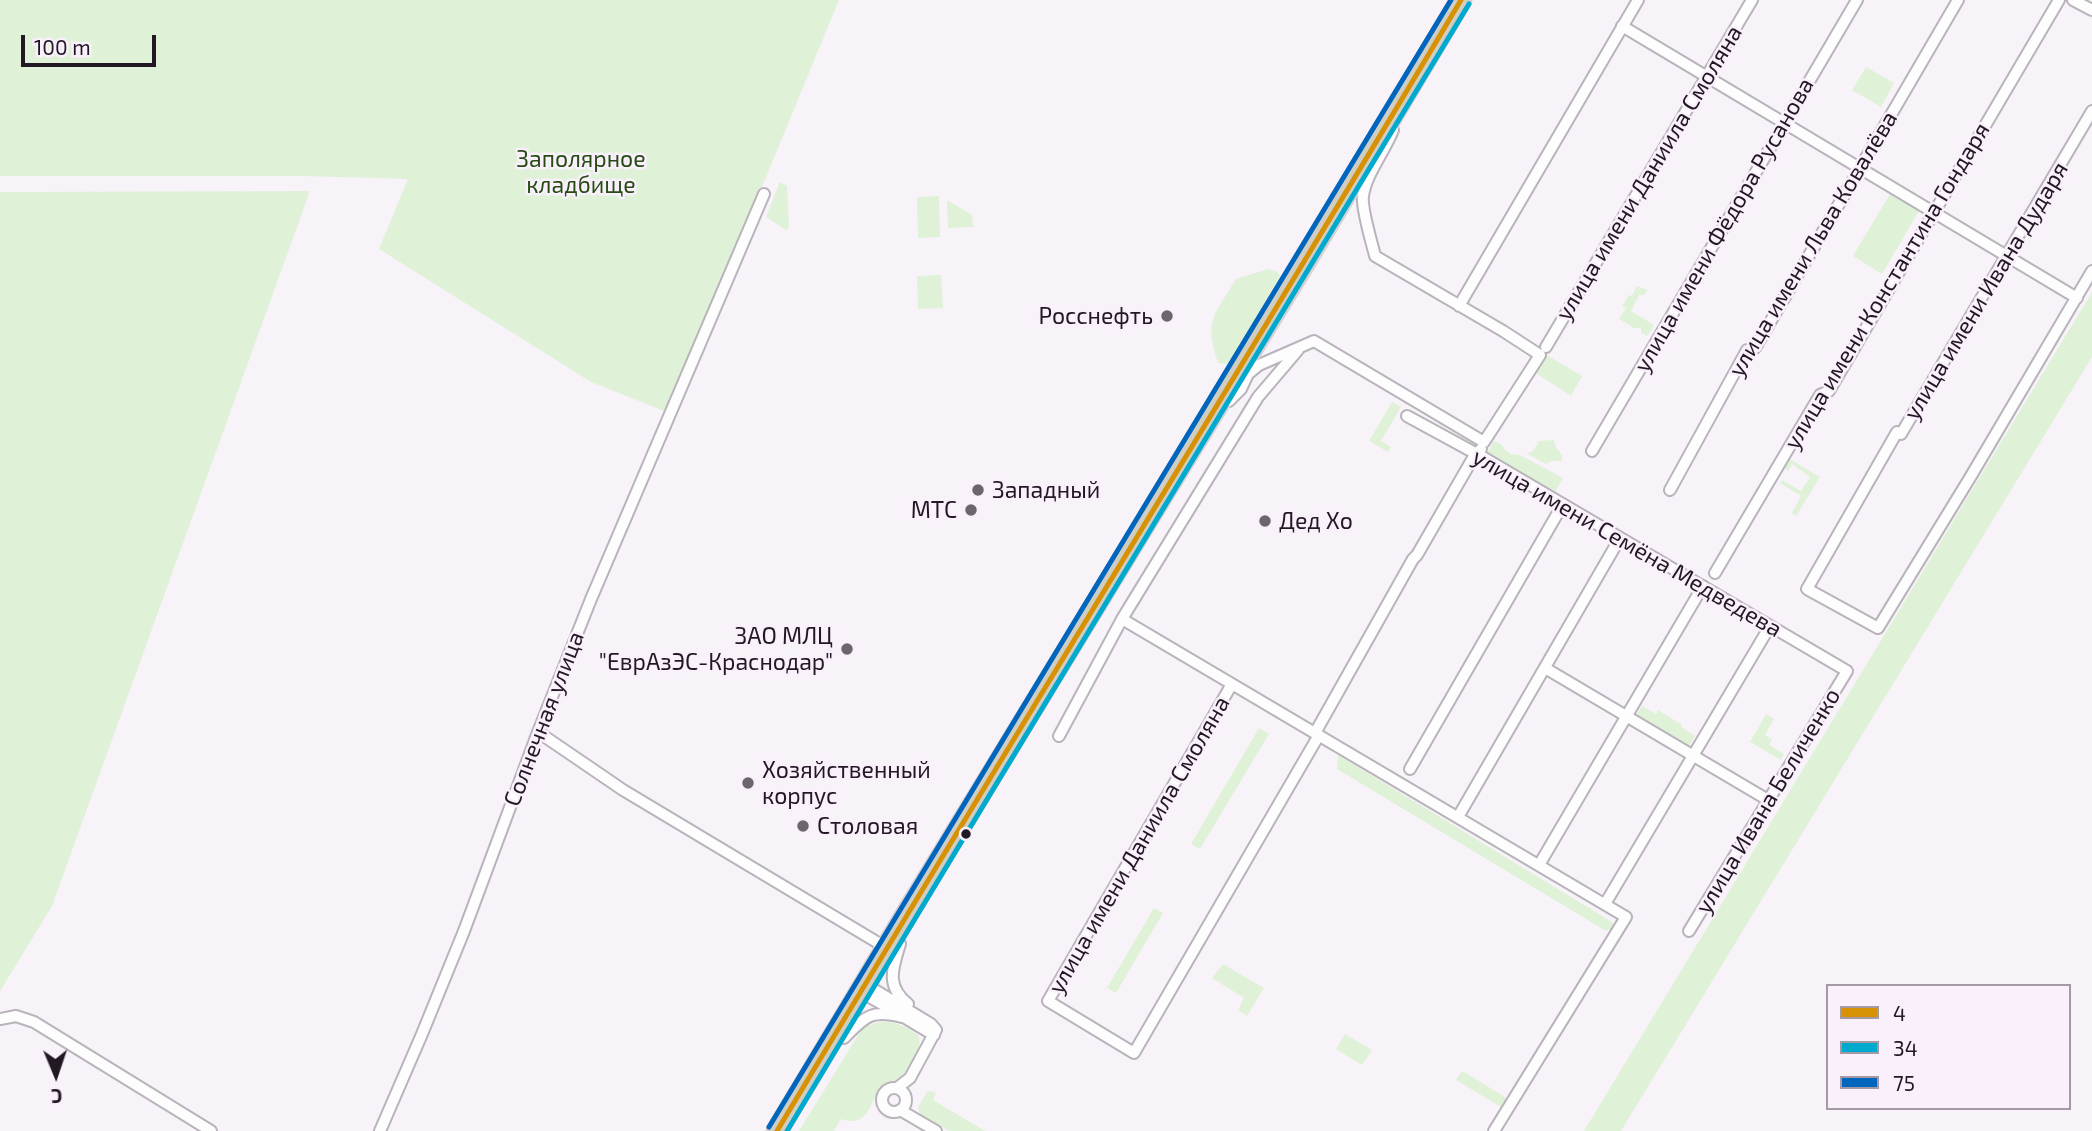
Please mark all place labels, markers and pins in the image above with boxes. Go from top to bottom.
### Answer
place label: Росснефть [1038,302,1153,330]
marker: Росснефть [1159,308,1175,324]
place label: Западный [992,476,1100,504]
marker: Западный [970,482,986,498]
place label: МТС [911,496,957,524]
marker: МТС [963,502,979,518]
place label: Дед Хо [1279,507,1353,535]
marker: Дед Хо [1257,513,1273,529]
place label: ЗАО МЛЦ "ЕврАзЭС-Краснодар" [599,622,833,676]
marker: ЗАО МЛЦ "ЕврАзЭС-Краснодар" [839,641,855,657]
place label: Хозяйственный корпус [762,756,931,810]
marker: Хозяйственный корпус [740,775,756,791]
place label: Столовая [817,812,918,840]
marker: Столовая [795,818,811,834]
unlabelled marker [959,827,973,841]

